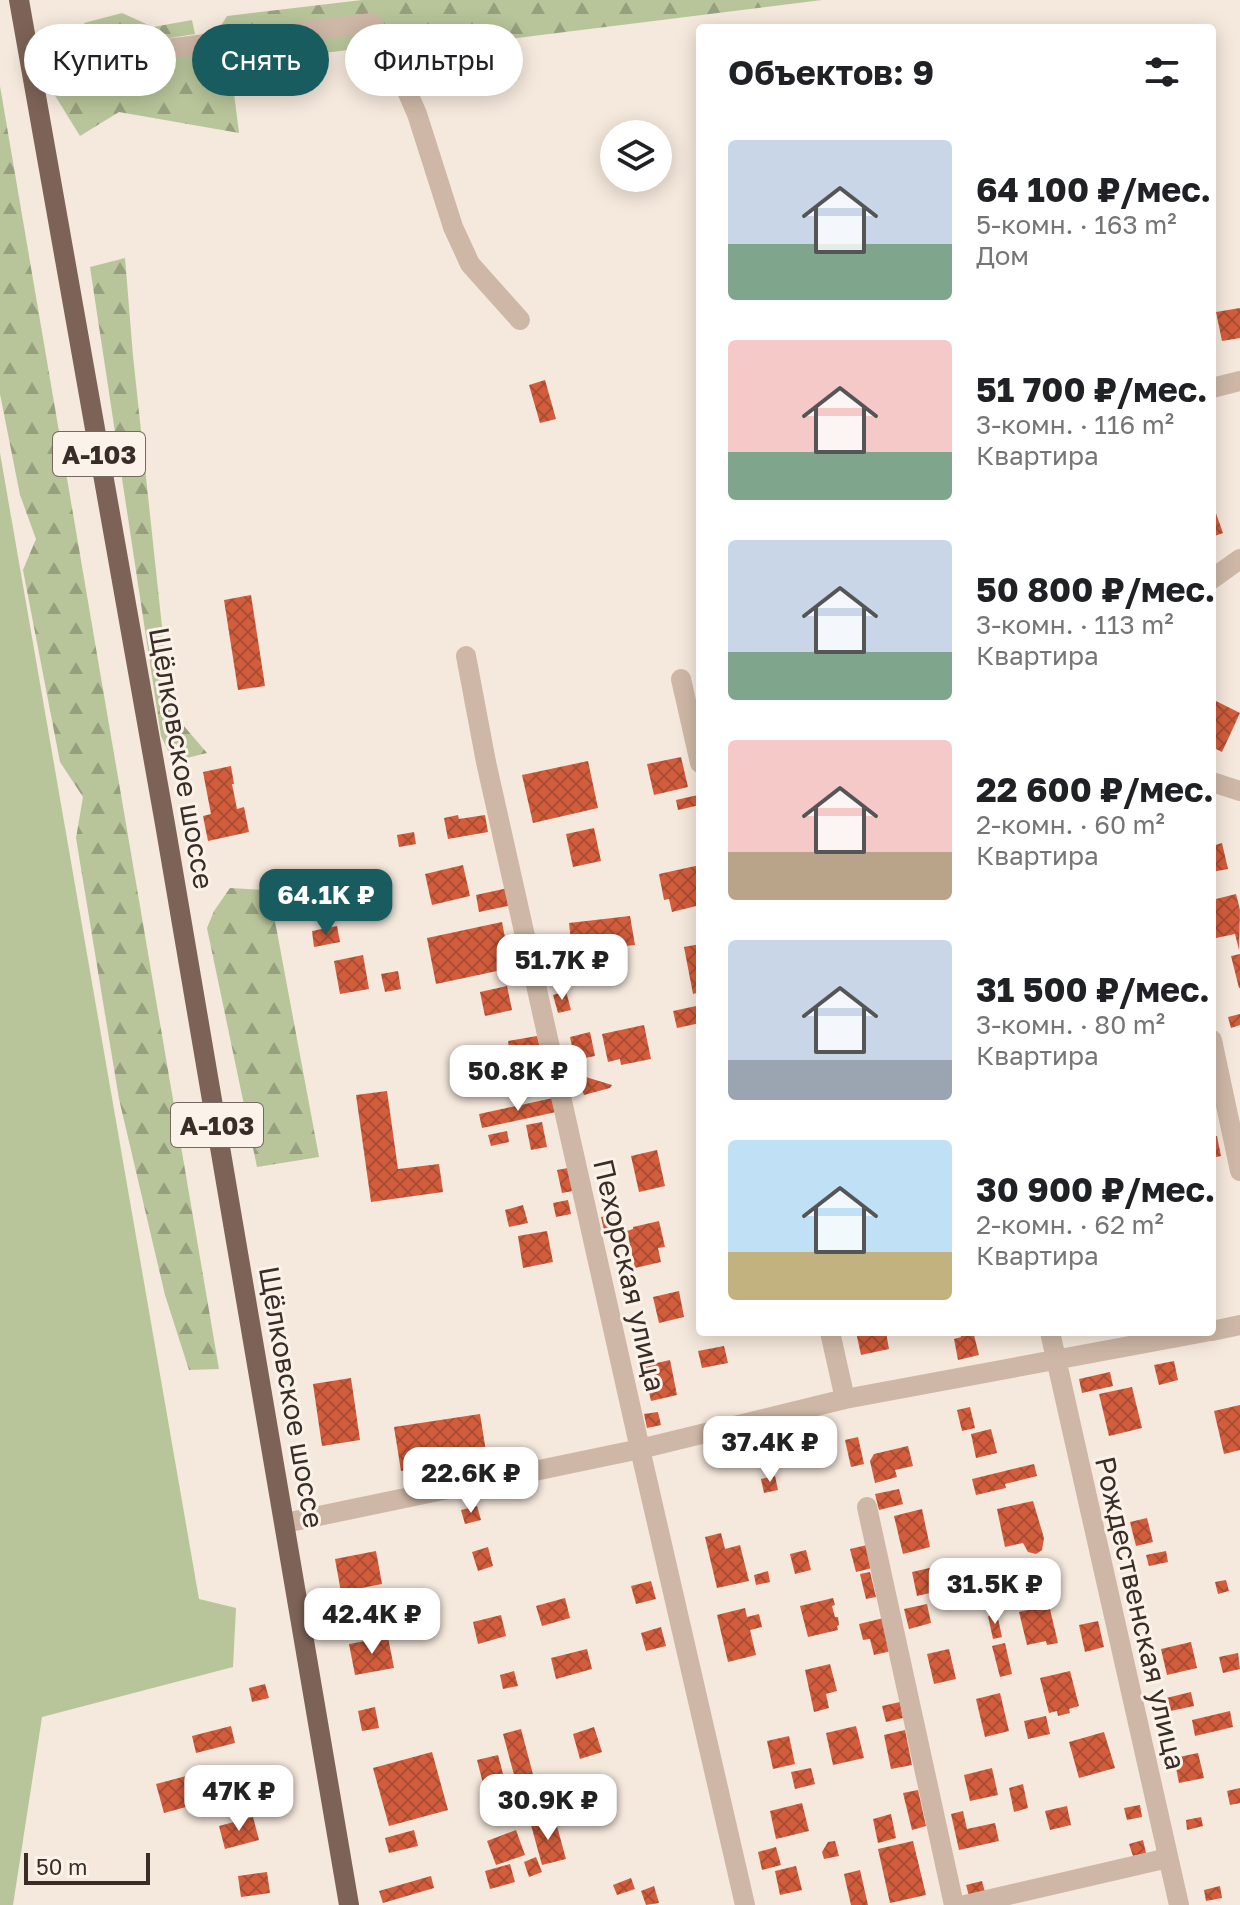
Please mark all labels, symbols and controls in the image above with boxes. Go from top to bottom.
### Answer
chip: Купить [24,24,176,96]
chip: Снять [192,24,329,96]
chip: Фильтры [345,24,523,96]
icon: filters [1140,50,1184,94]
text: Объектов: 9 [728,52,934,92]
map controls [600,120,672,192]
button: layers [600,120,672,192]
text: 64 100 ₽/мес. [976,169,1211,209]
icon: home [792,172,888,268]
text: 5-комн. · 163 m² [976,209,1177,240]
text: Дом [976,240,1029,271]
text: 51 700 ₽/мес. [976,369,1208,409]
icon: home [792,372,888,468]
text: 3-комн. · 116 m² [976,409,1174,440]
road number: А-103 [53,432,145,476]
text: Квартира [976,440,1099,471]
text: 50 800 ₽/мес. [976,569,1215,609]
icon: home [792,572,888,668]
text: 3-комн. · 113 m² [976,609,1174,640]
street label: Щёлковское шоссе [143,625,221,891]
text: Квартира [976,640,1099,671]
text: 22 600 ₽/мес. [976,769,1214,809]
icon: home [792,772,888,868]
text: 2-комн. · 60 m² [976,809,1165,840]
text: Квартира [976,840,1099,871]
pin: 64.1K ₽ [252,869,400,937]
text: 64.1K ₽ [277,879,375,910]
pin: 51.7K ₽ [488,934,636,1002]
text: 51.7K ₽ [515,944,609,975]
text: 31 500 ₽/мес. [976,969,1210,1009]
icon: home [792,972,888,1068]
text: 3-комн. · 80 m² [976,1009,1165,1040]
text: Квартира [976,1040,1099,1071]
pin: 50.8K ₽ [444,1045,592,1113]
text: 50.8K ₽ [468,1055,568,1086]
road number: А-103 [171,1103,263,1147]
street label: Пехорская улица [587,1156,673,1394]
text: 30 900 ₽/мес. [976,1169,1215,1209]
icon: home [792,1172,888,1268]
text: 2-комн. · 62 m² [976,1209,1164,1240]
text: Квартира [976,1240,1099,1271]
street label: Щёлковское шоссе [253,1264,331,1530]
pin: 37.4K ₽ [696,1416,844,1484]
text: 37.4K ₽ [721,1426,819,1457]
pin: 22.6K ₽ [397,1447,545,1515]
street label: Рождественская улица [1089,1453,1193,1773]
text: 22.6K ₽ [421,1457,521,1488]
pin: 31.5K ₽ [921,1558,1069,1626]
text: 31.5K ₽ [947,1568,1043,1599]
pin: 42.4K ₽ [298,1588,446,1656]
text: 42.4K ₽ [322,1598,422,1629]
pin: 47K ₽ [183,1765,295,1833]
pin: 30.9K ₽ [474,1774,622,1842]
text: 47K ₽ [202,1775,276,1806]
text: 30.9K ₽ [498,1784,598,1815]
scale bar [24,1849,150,1885]
text: 50 m [36,1853,87,1880]

